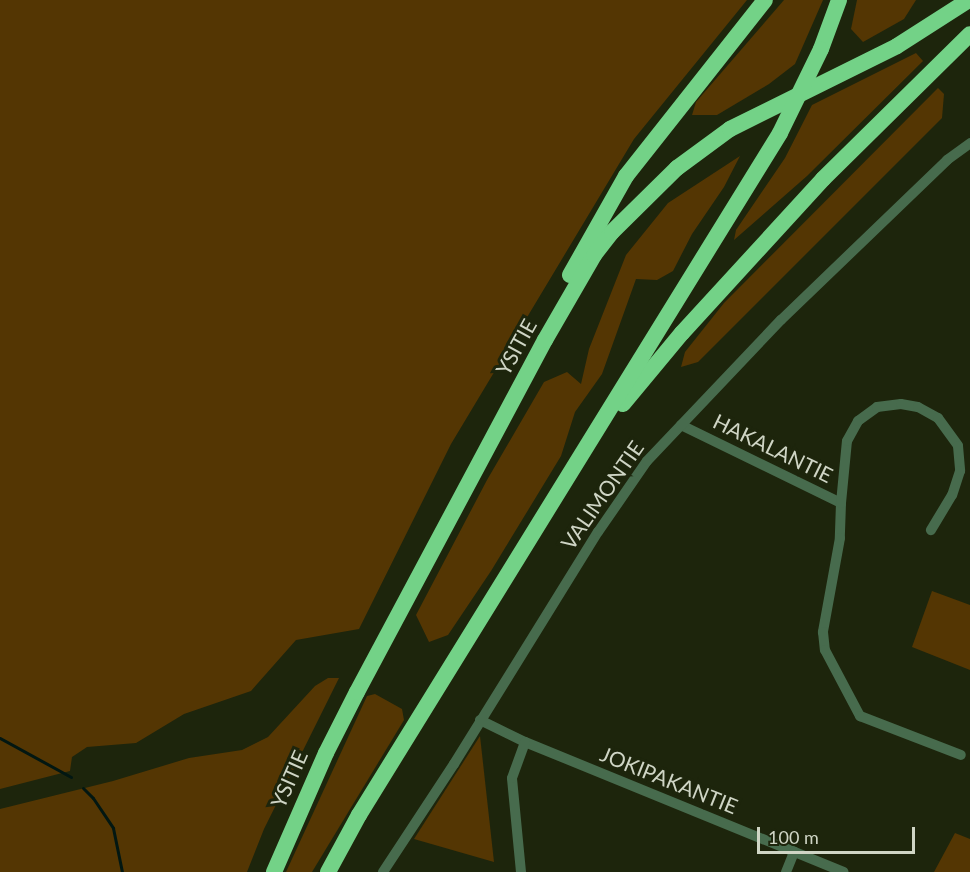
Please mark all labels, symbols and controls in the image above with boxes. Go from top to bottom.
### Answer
street label: YSITIE [490,315,542,379]
street label: HAKALANTIE [709,408,837,488]
street label: VALIMONTIE [555,436,649,554]
street label: JOKIPAKANTIE [597,741,741,819]
street label: YSITIE [265,746,313,812]
scale bar [760,815,918,853]
text: 100 m [768,826,819,848]

